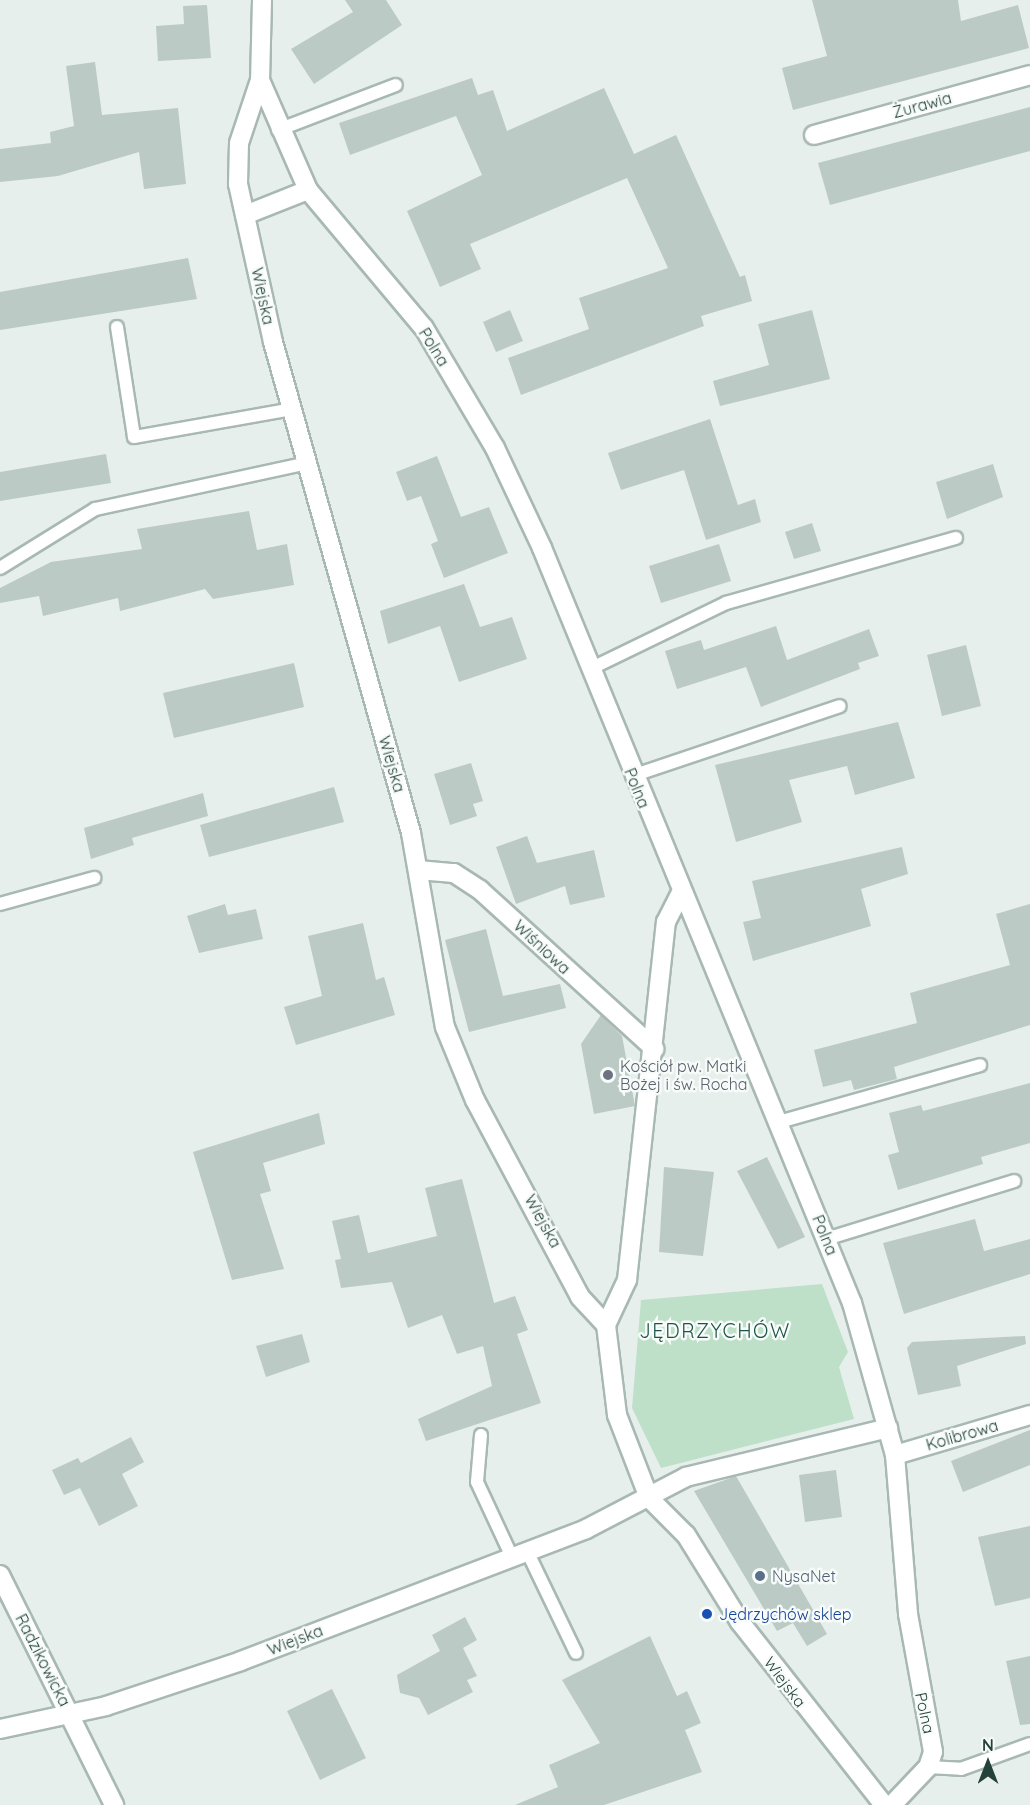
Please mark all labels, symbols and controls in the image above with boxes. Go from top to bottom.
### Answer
street label: Żurawia [890,88,954,122]
street label: Wiejska [248,266,278,326]
street label: Polna [415,324,453,370]
street label: Wiejska [375,734,409,794]
street label: Polna [620,765,654,811]
street label: Wiśniowa [510,916,574,978]
place label: Kościół pw. Matki Bożej i św. Rocha [620,1056,747,1094]
marker: Kościół pw. Matki Bożej i św. Rocha [601,1068,615,1082]
street label: Wiejska [521,1191,565,1251]
street label: Polna [808,1212,842,1258]
district label: JĘDRZYCHÓW [639,1318,791,1342]
street label: Kolibrowa [924,1416,1000,1454]
place label: NysaNet [772,1566,836,1586]
marker: NysaNet [753,1569,767,1583]
place label: Jędrzychów sklep [719,1604,851,1624]
marker: Jędrzychów sklep [700,1607,714,1621]
street label: Radzikowicka [12,1611,74,1709]
street label: Wiejska [265,1621,325,1659]
street label: Wiejska [760,1653,810,1711]
street label: Polna [911,1691,939,1735]
north arrow [958,1733,1018,1793]
text: N [982,1735,994,1755]

